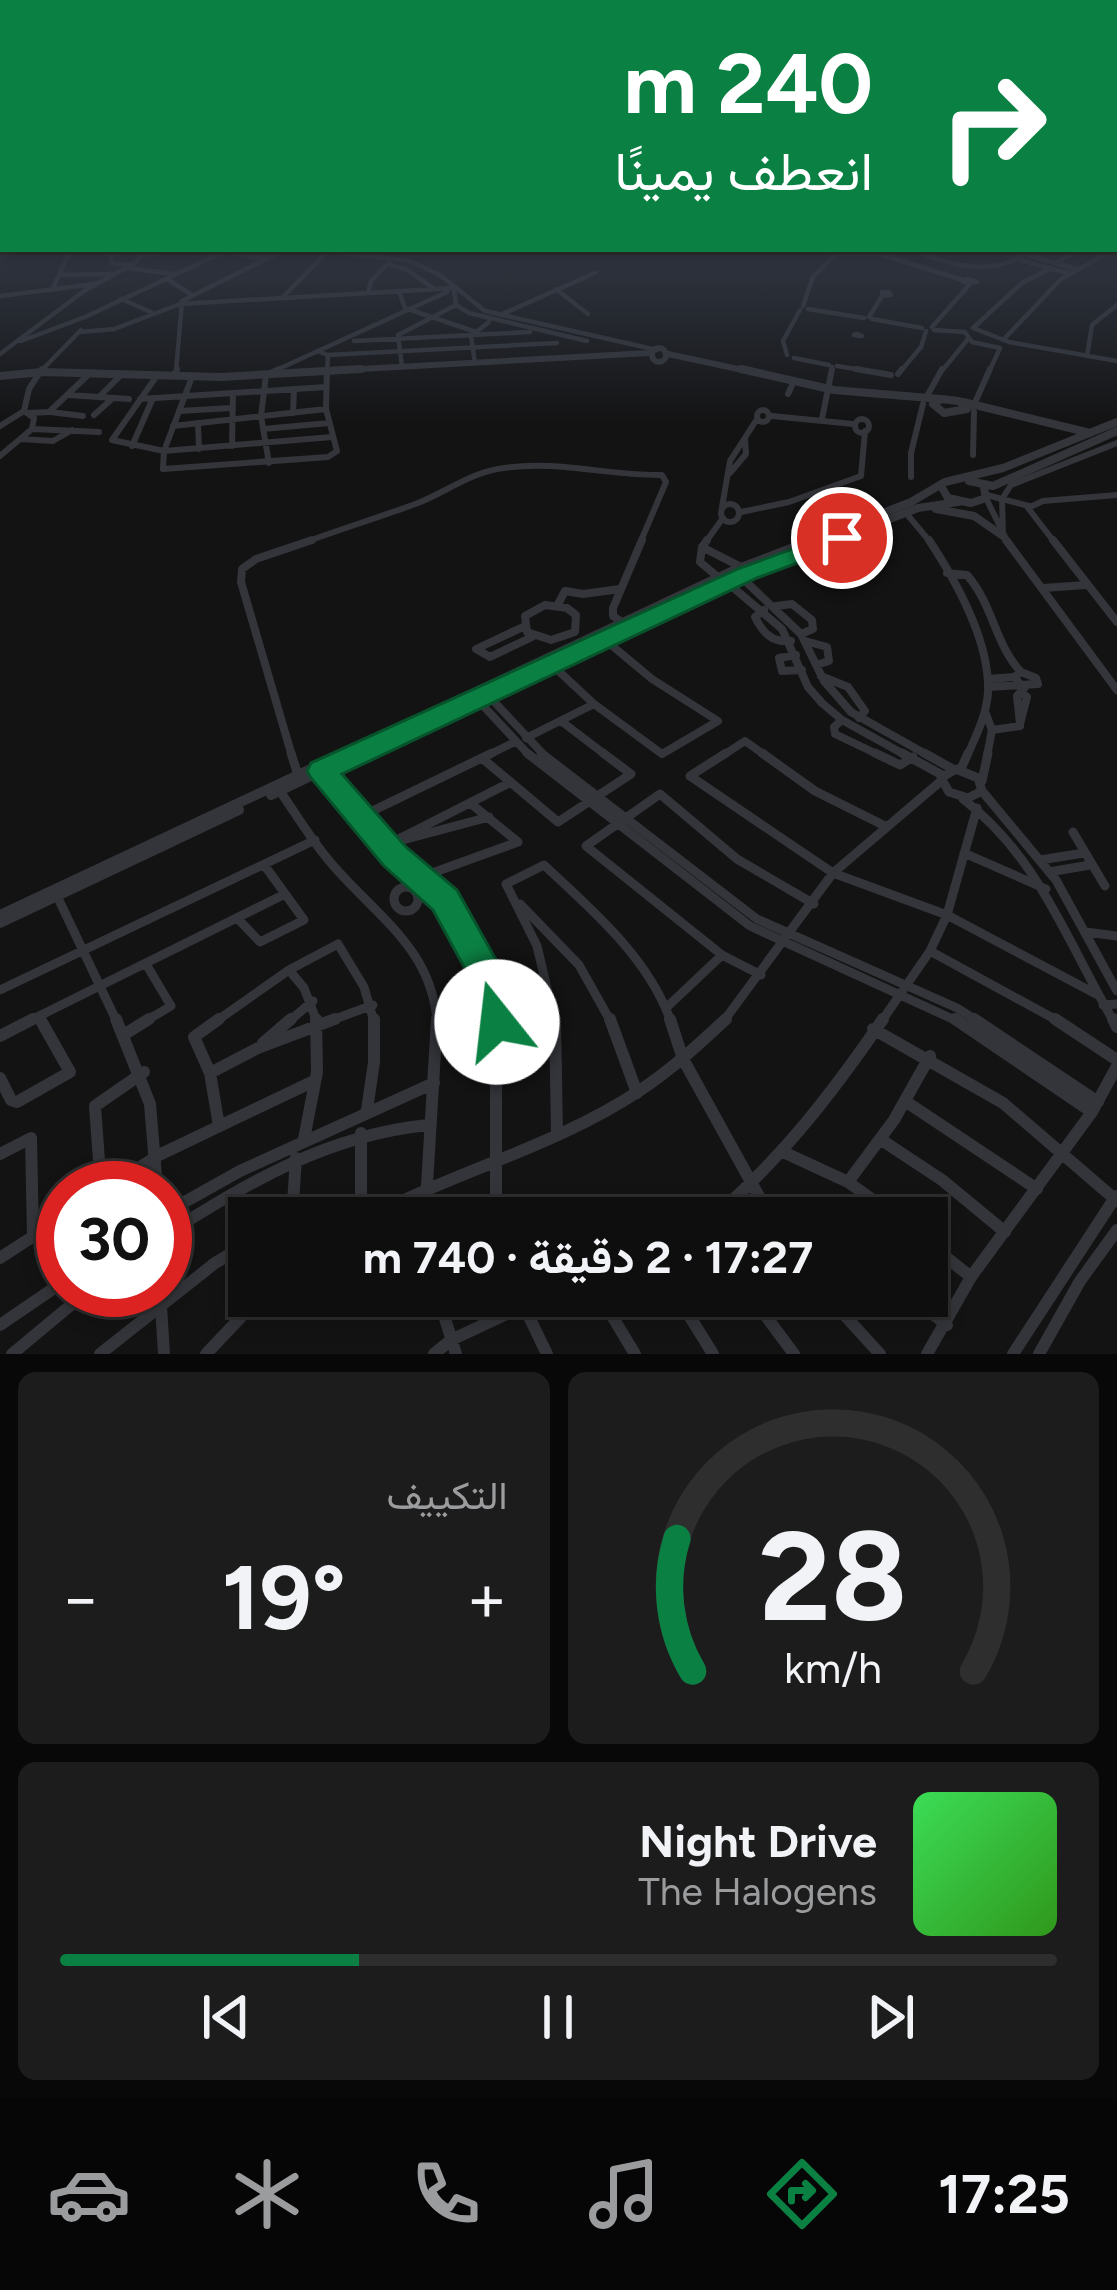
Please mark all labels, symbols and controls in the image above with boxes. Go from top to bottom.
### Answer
text: 240 m [624,33,873,134]
icon: right [915,48,1071,204]
text: انعطف يمينًا [615,139,873,204]
pin [791,487,893,589]
icon: arrive [809,505,875,571]
position arrow [434,959,560,1085]
speed limit sign: 30 [36,1161,192,1317]
text: 17:27 · 2 دقيقة · 740 m [363,1230,813,1284]
text: التكييف [387,1472,508,1519]
text: 28 [759,1501,908,1651]
text: 19° [222,1543,346,1652]
text: − [60,1558,101,1638]
text: + [466,1558,507,1638]
text: km/h [784,1642,882,1694]
text: Night Drive [639,1814,877,1868]
text: The Halogens [638,1868,877,1915]
icon: previous [193,1984,259,2050]
icon: pause [525,1984,591,2050]
icon: next [858,1984,924,2050]
icon: car [47,2152,131,2236]
icon: climate [225,2152,309,2236]
icon: phone [404,2152,488,2236]
icon: music [582,2152,666,2236]
icon: directions [760,2152,844,2236]
text: 17:25 [938,2162,1070,2227]

